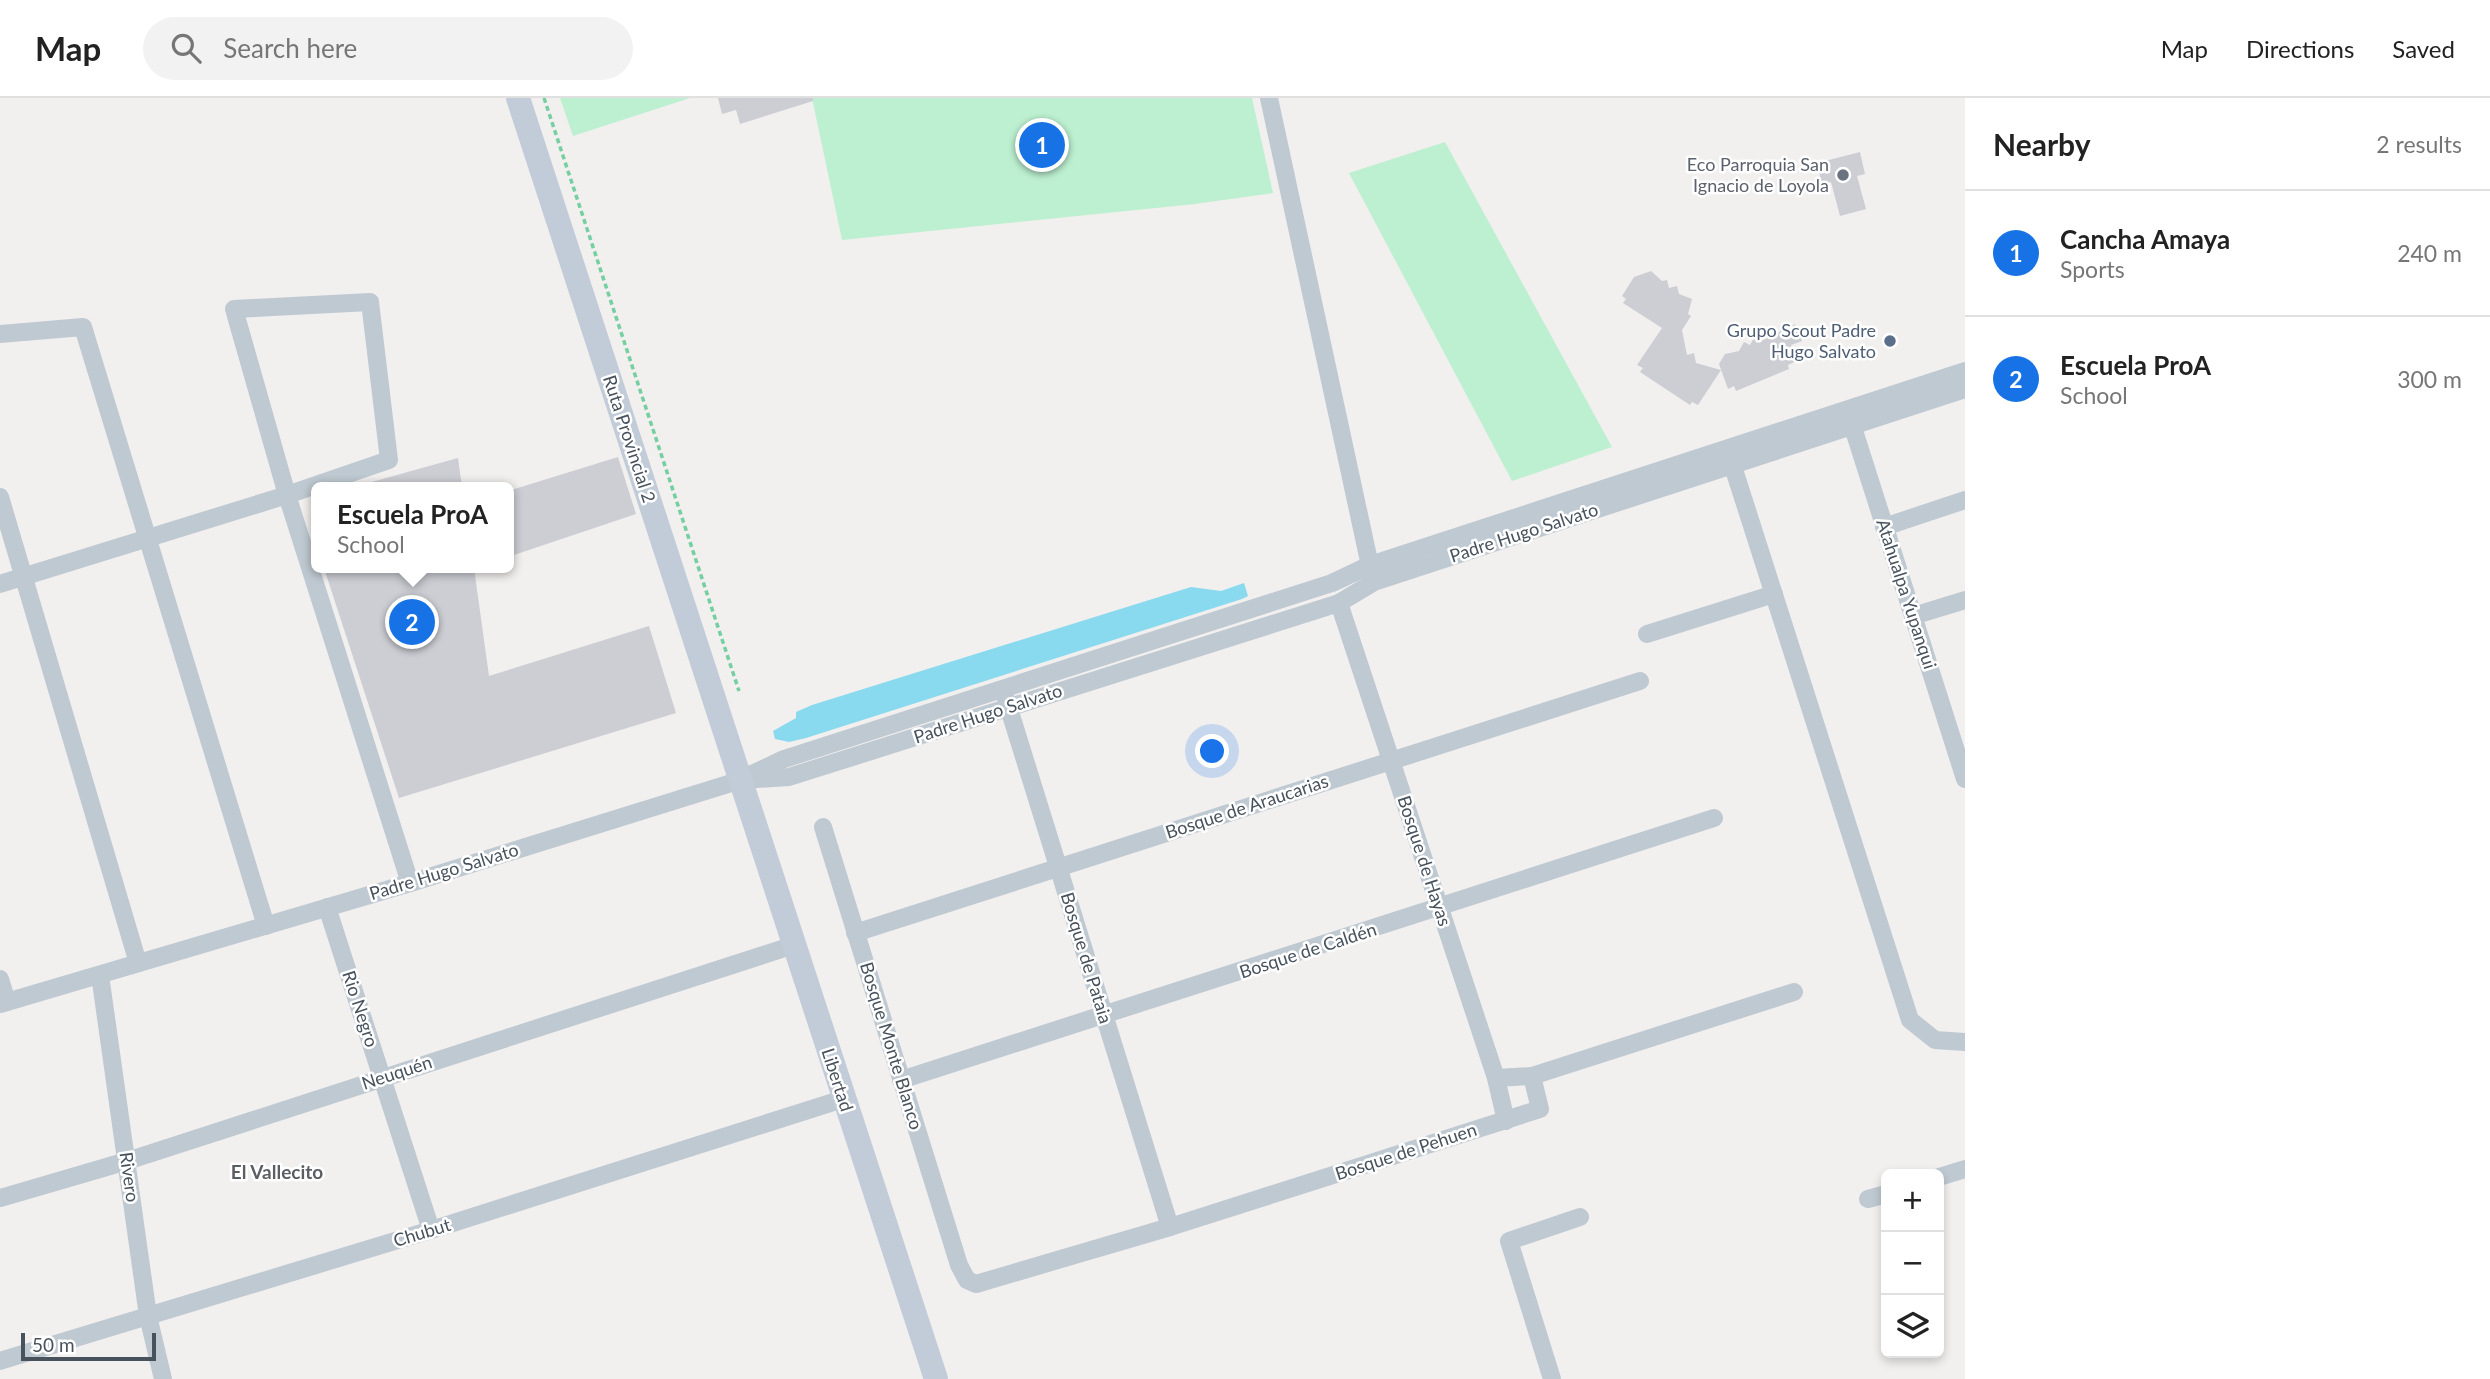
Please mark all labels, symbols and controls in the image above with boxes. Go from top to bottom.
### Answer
search box [143,17,633,80]
text: Map [35,28,101,68]
icon: search [167,29,205,67]
text: Search here [223,32,357,64]
text: Map [2161,34,2208,63]
text: Directions [2246,34,2354,63]
text: Saved [2392,34,2455,63]
pin: 1 [1019,119,1065,171]
text: Nearby [1993,126,2091,162]
text: 2 results [2376,130,2462,158]
place label: Eco Parroquia San Ignacio de Loyola [1687,153,1829,196]
marker: Eco Parroquia San Ignacio de Loyola [1835,167,1851,183]
text: Cancha Amaya [2060,223,2230,255]
text: 1 [2009,239,2023,267]
text: 240 m [2397,239,2462,267]
text: Sports [2060,255,2125,283]
place label: Grupo Scout Padre Hugo Salvato [1727,319,1876,362]
marker: Grupo Scout Padre Hugo Salvato [1882,333,1898,349]
text: Escuela ProA [2060,349,2211,381]
text: 2 [2009,365,2023,393]
text: 300 m [2397,365,2462,393]
street label: Ruta Provincial 2 [599,372,661,505]
text: School [2060,381,2128,409]
popup [311,482,514,573]
text: Escuela ProA [337,498,488,530]
street label: Padre Hugo Salvato [1447,498,1601,566]
street label: Atahualpa Yupanqui [1872,516,1942,672]
text: School [337,530,405,558]
pin: 2 [389,596,435,648]
street label: Padre Hugo Salvato [911,679,1065,747]
your location [1195,734,1229,768]
street label: Bosque de Araucarias [1162,769,1331,843]
street label: Bosque de Hayas [1393,793,1456,929]
street label: Padre Hugo Salvato [366,838,521,904]
street label: Bosque de Pataia [1057,889,1117,1026]
street label: Bosque de Caldén [1236,918,1379,983]
street label: Bosque Monte Blanco [856,959,928,1132]
street label: Rio Negro [338,968,384,1050]
street label: Libertad [817,1045,858,1114]
street label: Neuquén [359,1050,435,1094]
street label: Bosque de Pehuen [1332,1118,1479,1184]
street label: Rivero [116,1150,144,1203]
district label: El Vallecito [231,1160,323,1183]
map controls [1881,1169,1944,1358]
button: + [1881,1169,1944,1232]
street label: Chubut [390,1213,454,1251]
button: − [1881,1232,1944,1295]
button: layers [1881,1295,1944,1358]
scale bar [21,1330,156,1362]
text: 50 m [32,1333,75,1356]

